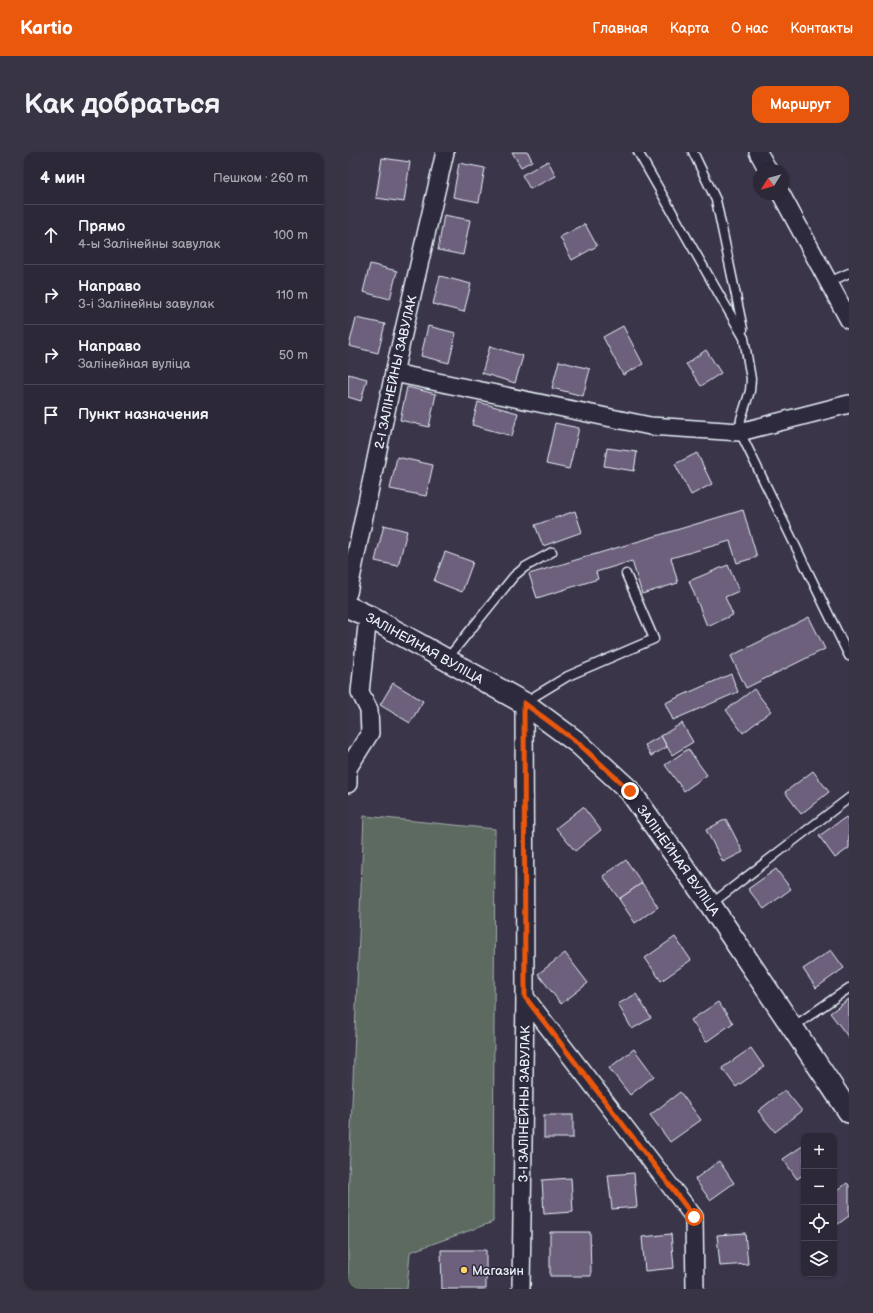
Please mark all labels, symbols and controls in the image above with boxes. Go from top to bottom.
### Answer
text: Kartio [20,17,73,40]
text: Главная [593,20,648,37]
text: Карта [670,20,709,37]
text: О нас [731,20,768,37]
text: Контакты [790,20,853,37]
button: Маршрут [752,86,849,123]
text: Как добраться [24,88,221,121]
north arrow [753,164,789,200]
text: 4 мин [40,168,85,188]
text: Пешком · 260 m [213,170,308,186]
text: Прямо [78,217,125,236]
icon: ahead [40,224,62,246]
text: 100 m [273,227,308,243]
text: 4-ы Залінейны завулак [78,236,220,252]
text: Направо [78,277,141,296]
icon: right [40,284,62,306]
text: 110 m [276,287,308,303]
street label: 2-І ЗАЛІНЕЙНЫ ЗАВУЛАК [371,293,421,450]
text: 3-і Залінейны завулак [78,296,214,312]
text: Направо [78,337,141,356]
icon: right [40,344,62,366]
text: 50 m [279,347,308,363]
text: Залінейная вуліца [78,356,190,372]
icon: arrive [40,404,62,426]
text: Пункт назначения [78,405,209,424]
street label: ЗАЛІНЕЙНАЯ ВУЛІЦА [363,609,486,688]
route end [621,782,639,800]
street label: ЗАЛІНЕЙНАЯ ВУЛІЦА [633,802,723,919]
street label: 3-І ЗАЛІНЕЙНЫ ЗАВУЛАК [515,1025,534,1183]
map controls [801,1133,837,1277]
button: + [801,1133,837,1169]
button: − [801,1169,837,1205]
button: locate [801,1205,837,1241]
route start [685,1208,703,1226]
button: layers [801,1241,837,1277]
place label: Магазин [472,1263,524,1279]
marker: Магазин [459,1265,469,1275]

